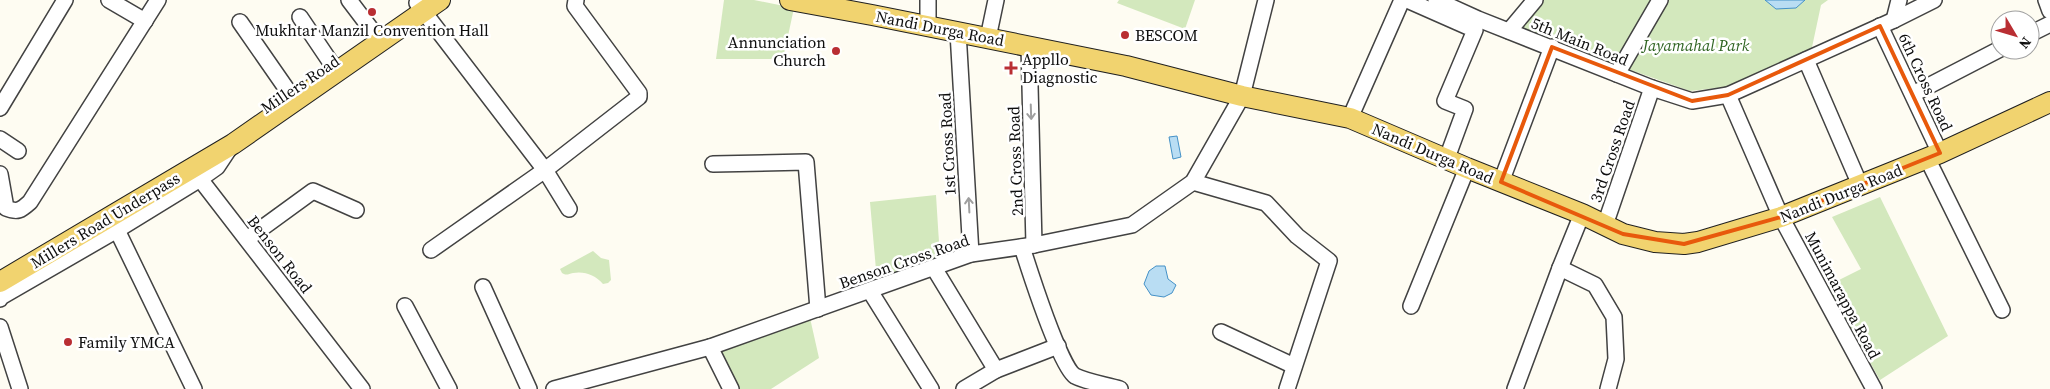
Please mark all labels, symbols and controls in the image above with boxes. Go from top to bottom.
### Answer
street label: Nandi Durga Road [874,5,1006,51]
marker: Mukhtar Manzil Convention Hall [366,6,378,18]
north arrow [1990,10,2040,60]
street label: 5th Main Road [1528,11,1632,71]
place label: Mukhtar Manzil Convention Hall [255,19,489,41]
place label: BESCOM [1135,24,1198,46]
marker: BESCOM [1119,29,1131,41]
street label: 6th Cross Road [1894,29,1958,135]
place label: Annunciation Church [728,31,826,71]
text: N [2014,33,2036,53]
park label: Jayamahal Park [1641,34,1750,56]
marker: Annunciation Church [830,45,842,57]
place label: Appllo Diagnostic [1022,48,1098,88]
street label: Millers Road [256,50,344,118]
marker: Appllo Diagnostic [1004,61,1018,75]
street label: 1st Cross Road [933,92,961,196]
street label: 3rd Cross Road [1584,97,1640,205]
one-way arrow [1026,104,1035,120]
street label: 2nd Cross Road [1002,106,1028,216]
street label: Nandi Durga Road [1369,117,1497,189]
street label: Nandi Durga Road [1776,158,1906,228]
street label: Millers Road Underpass [26,167,184,273]
one-way arrow [964,197,973,213]
street label: Benson Road [243,210,317,298]
street label: Munimarappa Road [1800,227,1886,363]
street label: Benson Cross Road [836,228,972,294]
place label: Family YMCA [78,331,175,353]
marker: Family YMCA [62,336,74,348]

